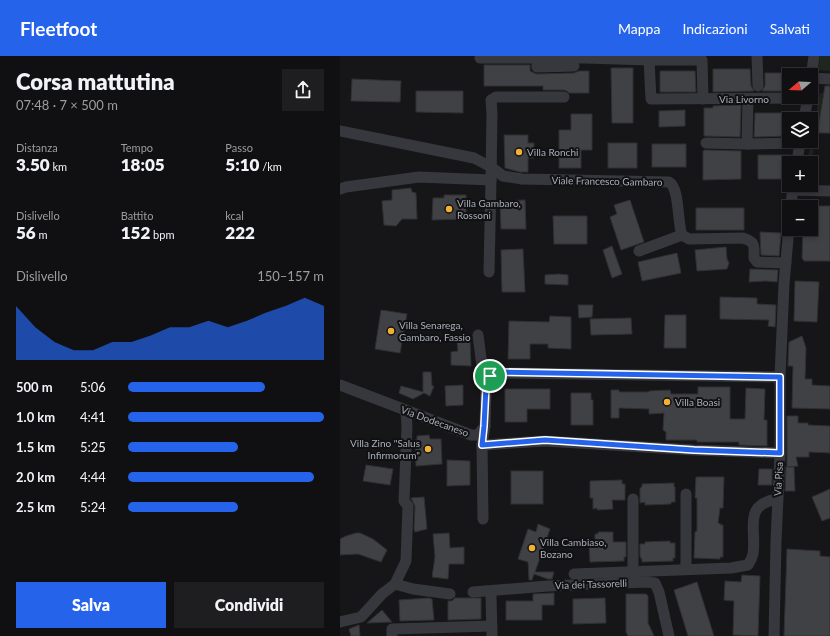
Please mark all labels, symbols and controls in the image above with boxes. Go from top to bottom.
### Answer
text: Fleetfoot [20,17,97,40]
text: Mappa [618,20,660,37]
text: Indicazioni [682,20,748,37]
text: Salvati [770,20,810,37]
text: Corsa mattutina [16,68,175,95]
north arrow [782,68,818,104]
map controls [782,68,818,236]
button: share [282,69,324,111]
street label: Via Livorno [719,93,769,105]
text: 07:48 · 7 × 500 m [16,97,118,113]
button: layers [782,112,818,148]
text: Distanza [16,141,58,154]
text: Tempo [121,141,153,154]
text: Passo [225,141,253,154]
place label: Villa Ronchi [527,146,578,158]
marker: Villa Ronchi [514,147,524,157]
text: 3.50 [16,154,50,175]
text: 18:05 [121,154,165,175]
text: 5:10 [225,154,259,175]
button: + [782,156,818,192]
text: km [50,160,67,173]
text: /km [259,160,282,173]
street label: Viale Francesco Gambaro [551,174,663,188]
place label: Villa Gambaro, Rossoni [457,197,521,221]
button: − [782,200,818,236]
marker: Villa Gambaro, Rossoni [444,204,454,214]
text: Dislivello [16,209,60,222]
text: Battito [121,209,153,222]
text: kcal [225,209,244,222]
text: 56 [16,222,36,243]
text: 152 [121,222,150,243]
text: 222 [225,222,255,243]
text: m [36,228,48,241]
text: bpm [150,228,174,241]
text: Dislivello [16,268,68,284]
text: 150–157 m [257,268,324,284]
place label: Villa Senarega, Gambaro, Fassio [399,319,471,343]
marker: Villa Senarega, Gambaro, Fassio [386,326,396,336]
pin [473,359,507,393]
icon: arrive [479,365,501,387]
text: 500 m [16,379,53,395]
text: 5:06 [80,379,106,395]
place label: Villa Boasi [675,396,720,408]
marker: Villa Boasi [662,397,672,407]
street label: Via Dodecaneso [399,403,471,439]
text: 1.0 km [16,409,55,425]
text: 4:41 [80,409,106,425]
place label: Villa Zino "Salus Infirmorum" [350,437,420,461]
text: 1.5 km [16,439,55,455]
text: 5:25 [80,439,106,455]
marker: Villa Zino "Salus Infirmorum" [423,444,433,454]
street label: Via Pisa [771,461,785,496]
text: 2.0 km [16,469,55,485]
text: 4:44 [80,469,106,485]
text: 2.5 km [16,499,55,515]
text: 5:24 [80,499,106,515]
place label: Villa Cambiaso, Bozano [540,536,607,560]
marker: Villa Cambiaso, Bozano [527,543,537,553]
street label: Via dei Tassorelli [555,577,627,591]
button: Salva [16,582,166,628]
button: Condividi [174,582,324,628]

